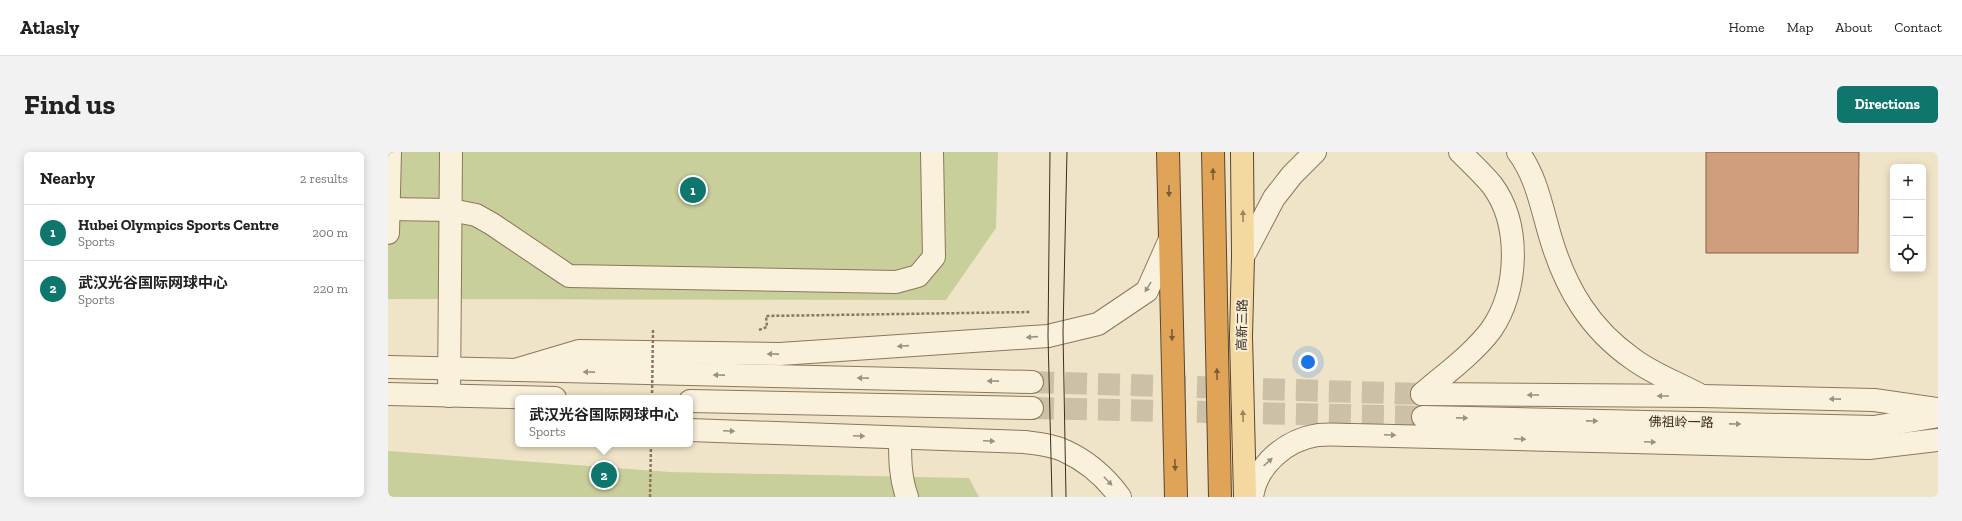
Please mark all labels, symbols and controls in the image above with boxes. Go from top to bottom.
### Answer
text: Atlasly [20,16,79,39]
text: Home [1729,19,1765,36]
text: Map [1787,19,1813,36]
text: About [1835,19,1872,36]
text: Contact [1894,19,1942,36]
button: Directions [1837,86,1938,123]
text: Find us [24,88,115,121]
map controls [1890,164,1926,272]
button: + [1890,164,1926,200]
text: Nearby [40,168,95,188]
one-way arrow [1210,168,1217,180]
text: 2 results [300,171,348,186]
pin: 1 [680,175,706,205]
one-way arrow [1166,185,1172,198]
button: − [1890,200,1926,236]
one-way arrow [1240,209,1246,222]
text: Hubei Olympics Sports Centre [78,216,279,234]
text: 1 [50,225,56,240]
text: 200 m [312,225,348,240]
text: Sports [78,234,115,249]
button: locate [1890,236,1926,272]
text: 武汉光谷国际网球中心 [78,274,228,292]
text: 2 [50,281,56,296]
text: 220 m [313,281,348,296]
one-way arrow [1144,281,1151,293]
text: Sports [78,292,115,307]
street label: 高新三路 [1234,299,1250,351]
one-way arrow [1169,329,1175,342]
one-way arrow [1026,334,1038,341]
one-way arrow [897,342,909,349]
one-way arrow [766,351,779,357]
your location [1298,352,1318,372]
one-way arrow [1214,367,1220,380]
one-way arrow [582,369,595,375]
one-way arrow [713,371,725,378]
one-way arrow [856,375,869,381]
one-way arrow [986,378,999,384]
one-way arrow [1526,392,1539,398]
one-way arrow [1656,393,1669,399]
popup [515,395,693,447]
one-way arrow [1828,396,1841,402]
text: 武汉光谷国际网球中心 [529,406,679,424]
one-way arrow [1240,409,1246,422]
one-way arrow [1456,414,1468,421]
street label: 佛祖岭一路 [1648,414,1714,430]
one-way arrow [1586,417,1598,424]
one-way arrow [1729,421,1742,427]
text: Sports [529,424,566,439]
one-way arrow [723,428,735,435]
one-way arrow [1384,432,1396,439]
one-way arrow [853,433,865,440]
one-way arrow [1514,436,1527,442]
one-way arrow [983,438,996,444]
one-way arrow [1644,439,1656,446]
one-way arrow [1263,458,1273,467]
one-way arrow [1172,459,1178,472]
pin: 2 [591,460,617,490]
one-way arrow [1103,476,1112,486]

